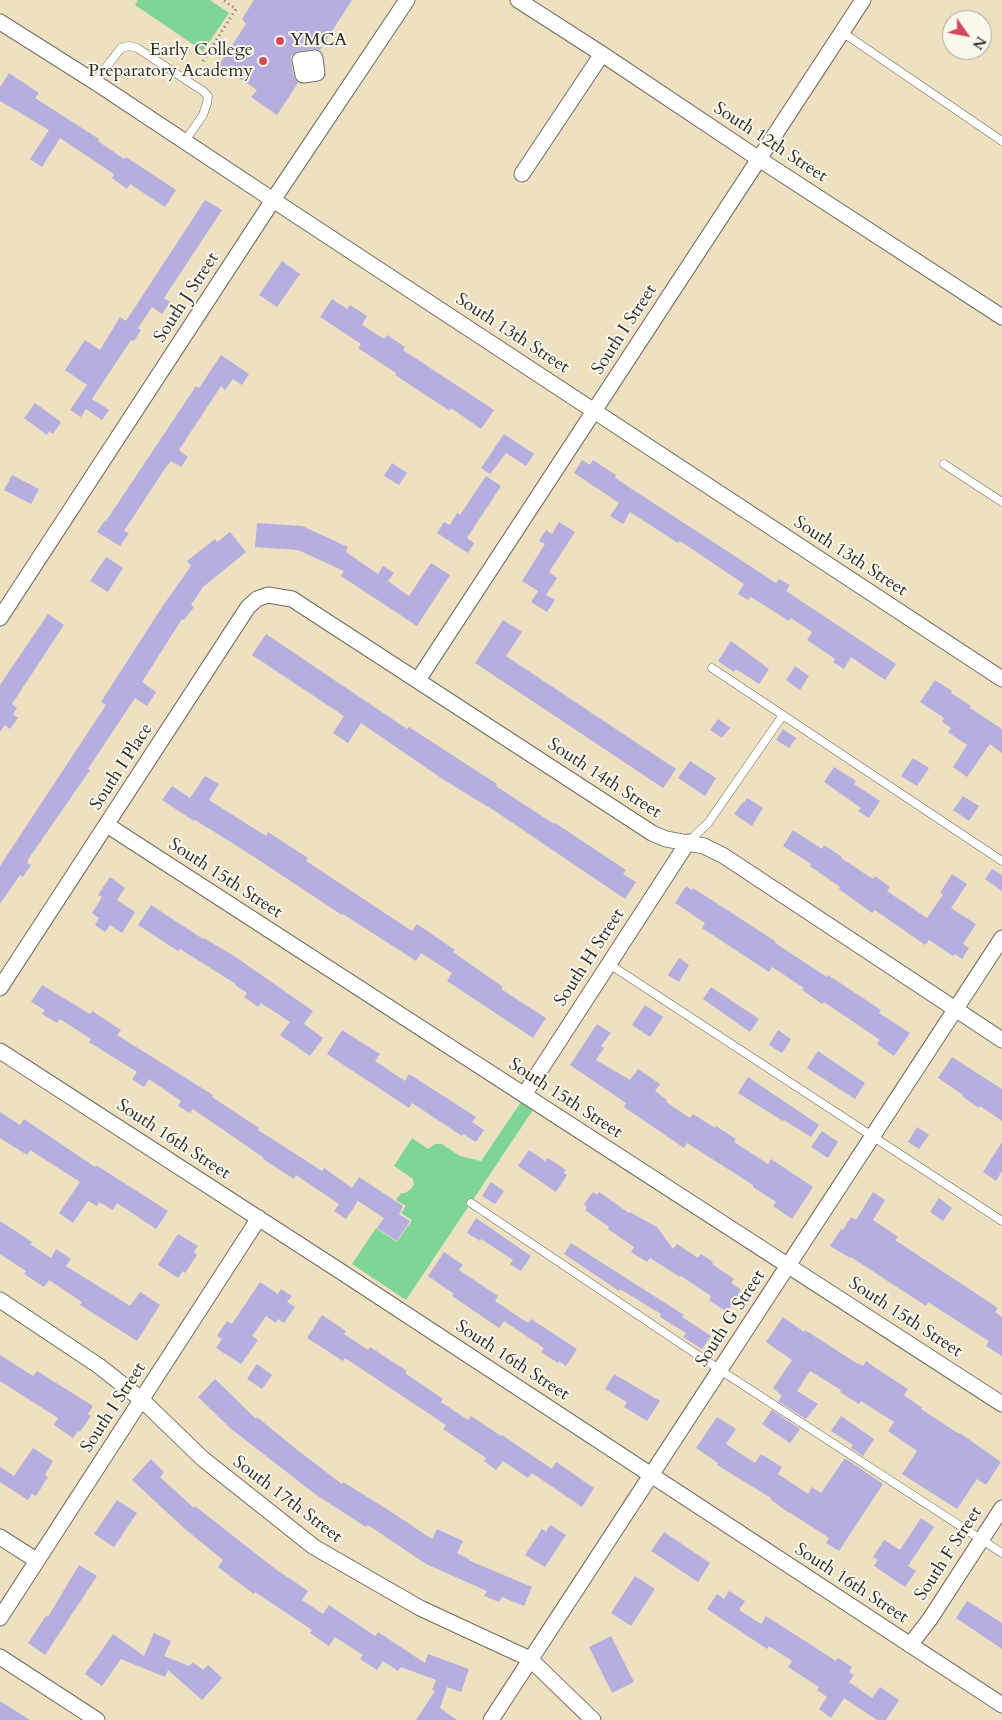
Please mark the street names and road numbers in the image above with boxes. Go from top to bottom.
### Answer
street label: South 12th Street [709,98,831,188]
street label: South J Street [150,249,224,347]
street label: South I Street [588,281,662,379]
street label: South 13th Street [451,289,573,379]
street label: South 13th Street [789,512,911,602]
street label: South I Place [86,719,158,815]
street label: South 14th Street [543,734,665,824]
street label: South 15th Street [164,834,286,924]
street label: South H Street [550,905,630,1011]
street label: South 15th Street [504,1054,626,1144]
street label: South 16th Street [112,1095,234,1185]
street label: South G Street [692,1266,770,1372]
street label: South 15th Street [844,1273,966,1363]
street label: South 16th Street [451,1316,573,1406]
street label: South I Street [77,1359,151,1457]
street label: South 17th Street [228,1452,346,1548]
street label: South F Street [911,1503,987,1605]
street label: South 16th Street [790,1539,912,1629]

